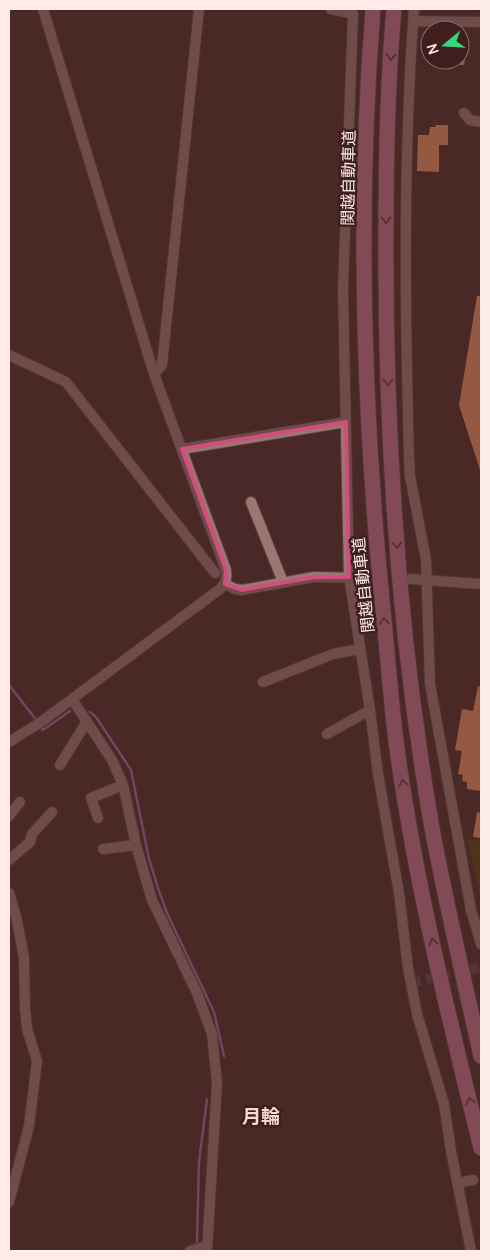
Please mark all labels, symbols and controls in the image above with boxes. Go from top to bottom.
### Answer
north arrow [420,20,470,70]
text: N [422,41,443,57]
one-way arrow [386,54,397,62]
street label: 関越自動車道 [336,130,360,226]
one-way arrow [381,216,391,224]
one-way arrow [382,379,393,387]
street label: 関越自動車道 [347,536,379,634]
one-way arrow [391,541,402,549]
one-way arrow [379,617,390,625]
one-way arrow [398,778,409,786]
one-way arrow [428,938,439,947]
one-way arrow [465,1096,476,1105]
district label: 月輪 [242,1103,280,1129]

